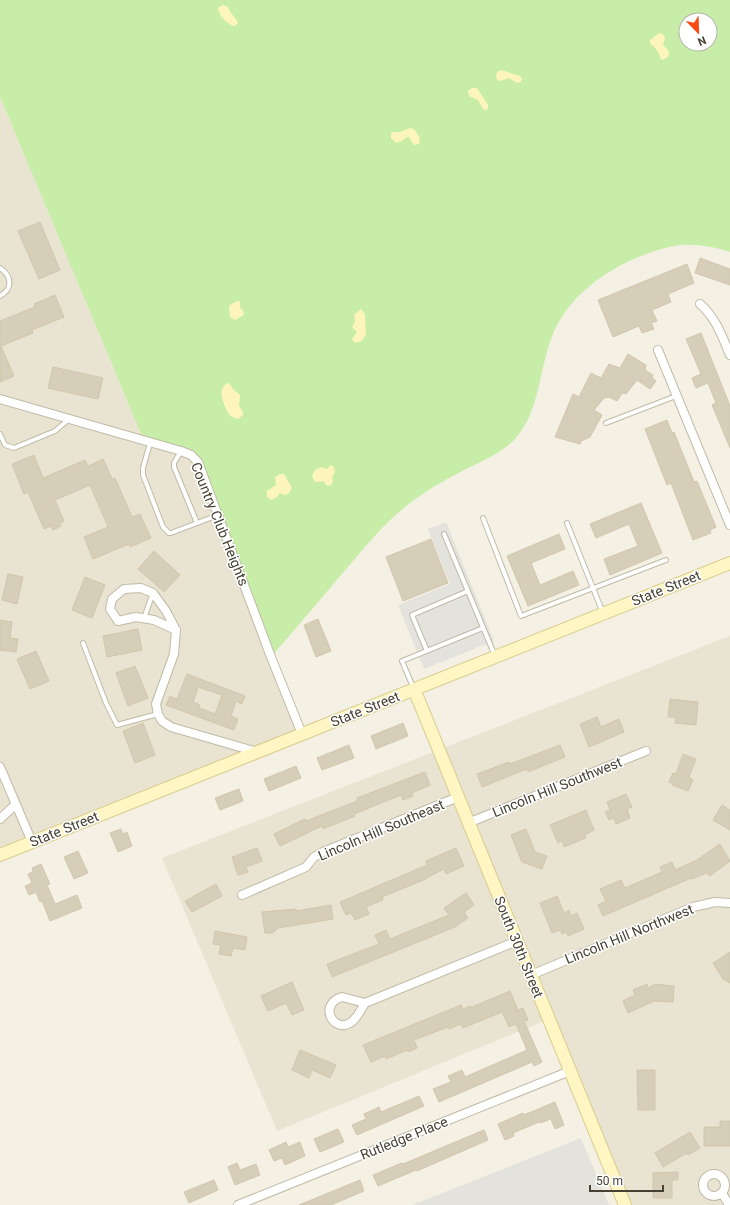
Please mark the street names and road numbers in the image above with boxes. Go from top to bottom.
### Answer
street label: Country Club Heights [188,460,252,588]
street label: State Street [629,567,703,609]
street label: State Street [328,688,402,730]
street label: Lincoln Hill Southwest [490,754,625,820]
street label: Lincoln Hill Southeast [316,796,447,864]
street label: State Street [27,808,101,850]
street label: South 30th Street [491,894,547,1001]
street label: Lincoln Hill Northwest [562,901,696,967]
street label: Rutledge Place [358,1113,450,1163]

